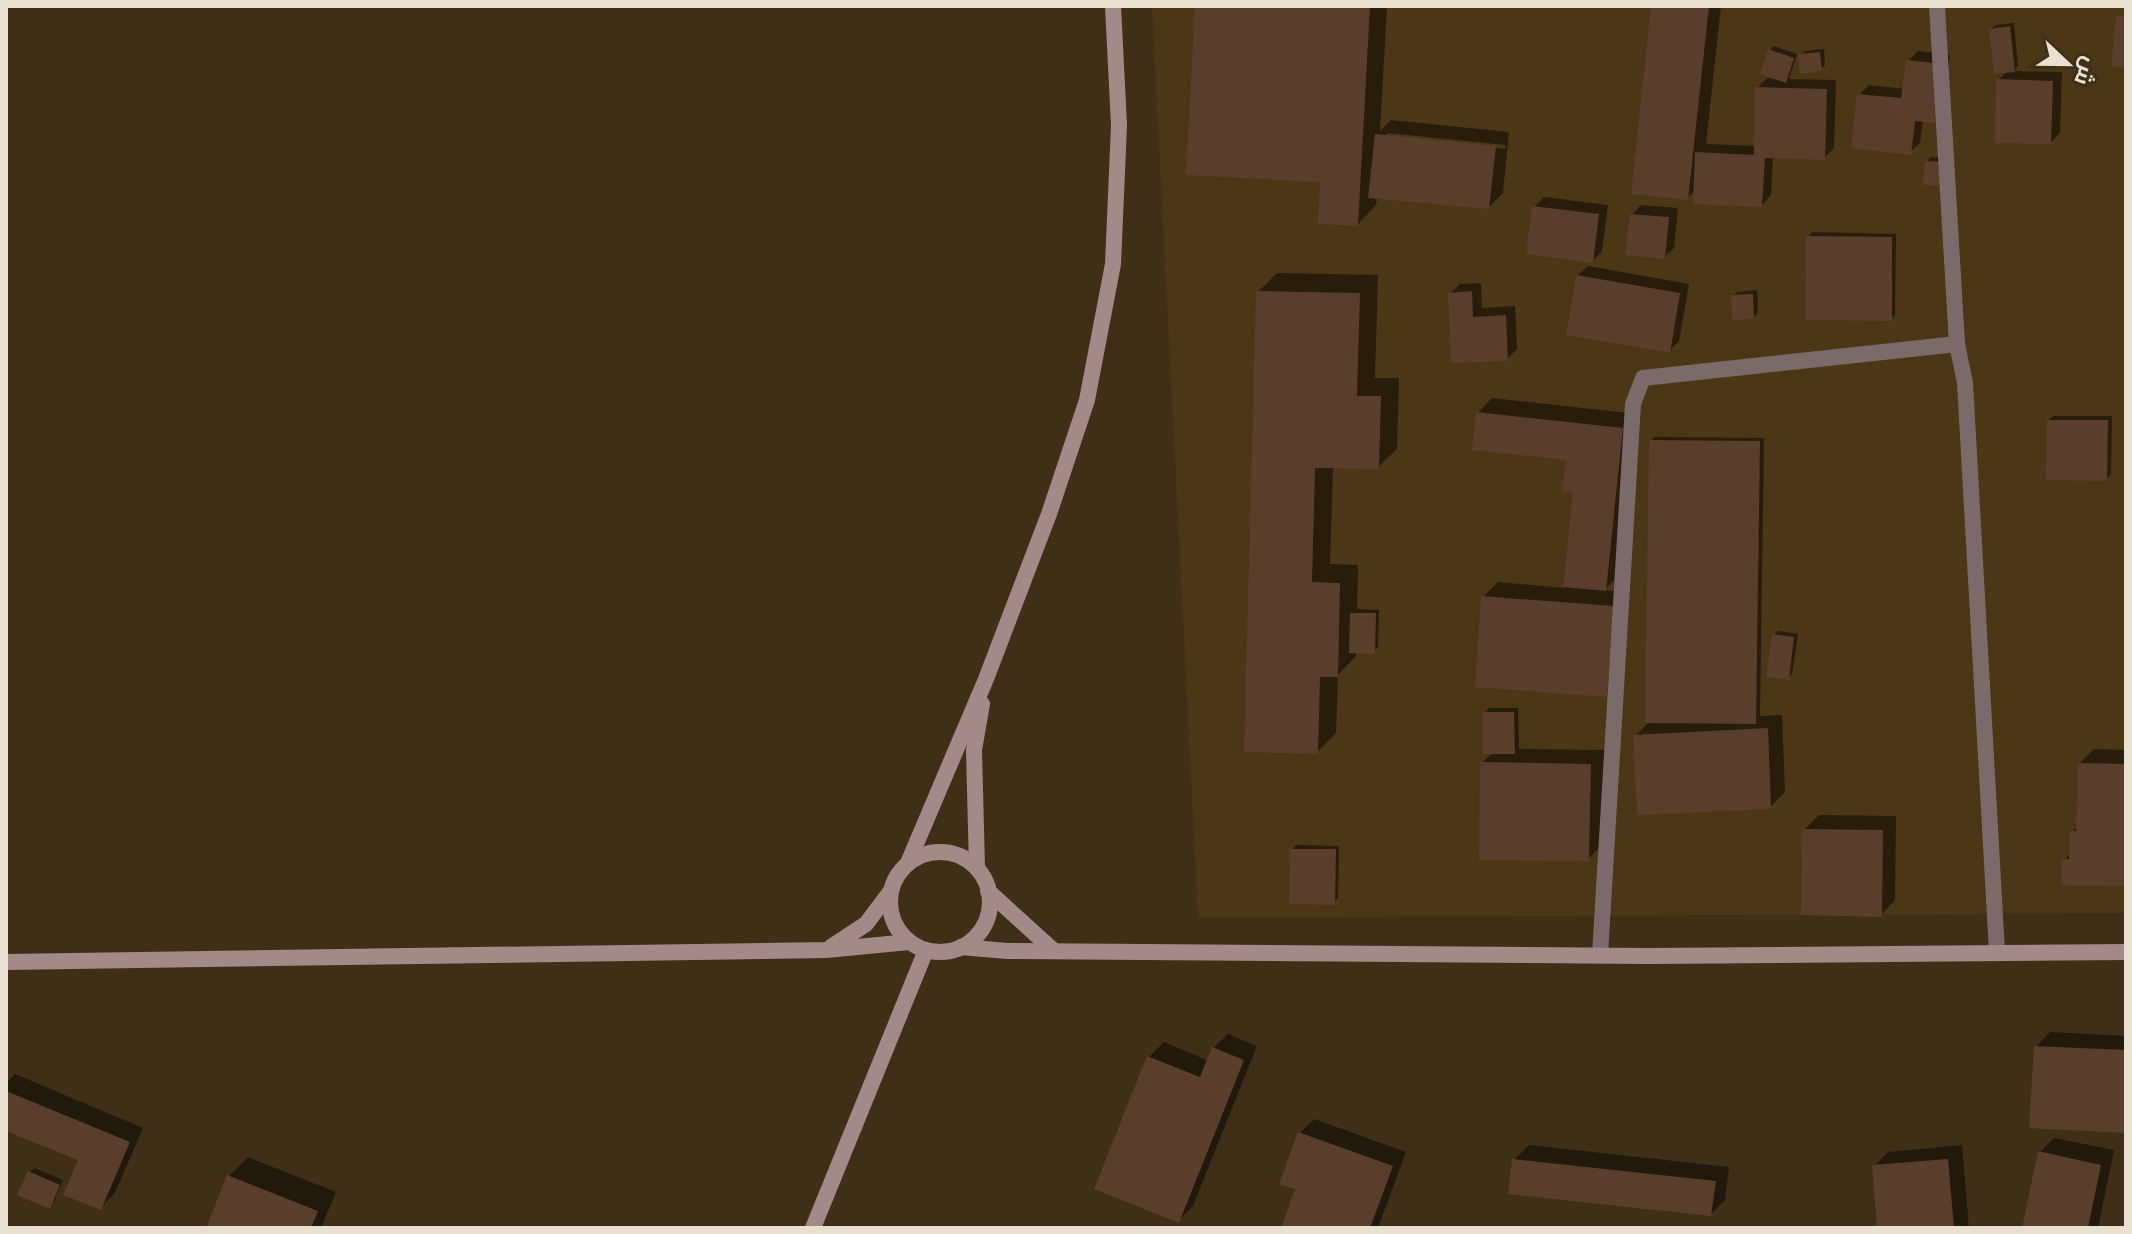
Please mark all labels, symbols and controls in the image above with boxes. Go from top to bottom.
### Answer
north arrow [2028,24,2108,104]
text: ش [2068,53,2105,90]

